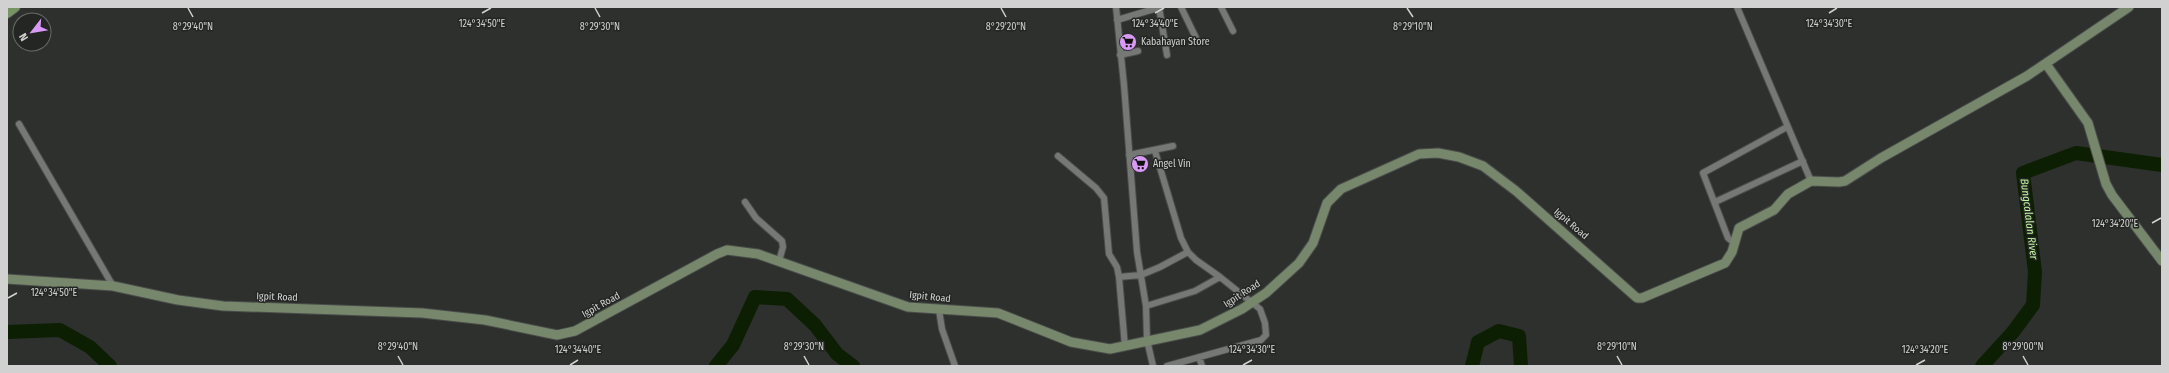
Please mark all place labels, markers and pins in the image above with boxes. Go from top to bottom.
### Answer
supermarket icon: Kabahayan Store [1118,32,1138,52]
place label: Kabahayan Store [1141,36,1210,48]
supermarket icon: Angel Vin [1130,154,1150,174]
place label: Angel Vin [1153,158,1191,170]

